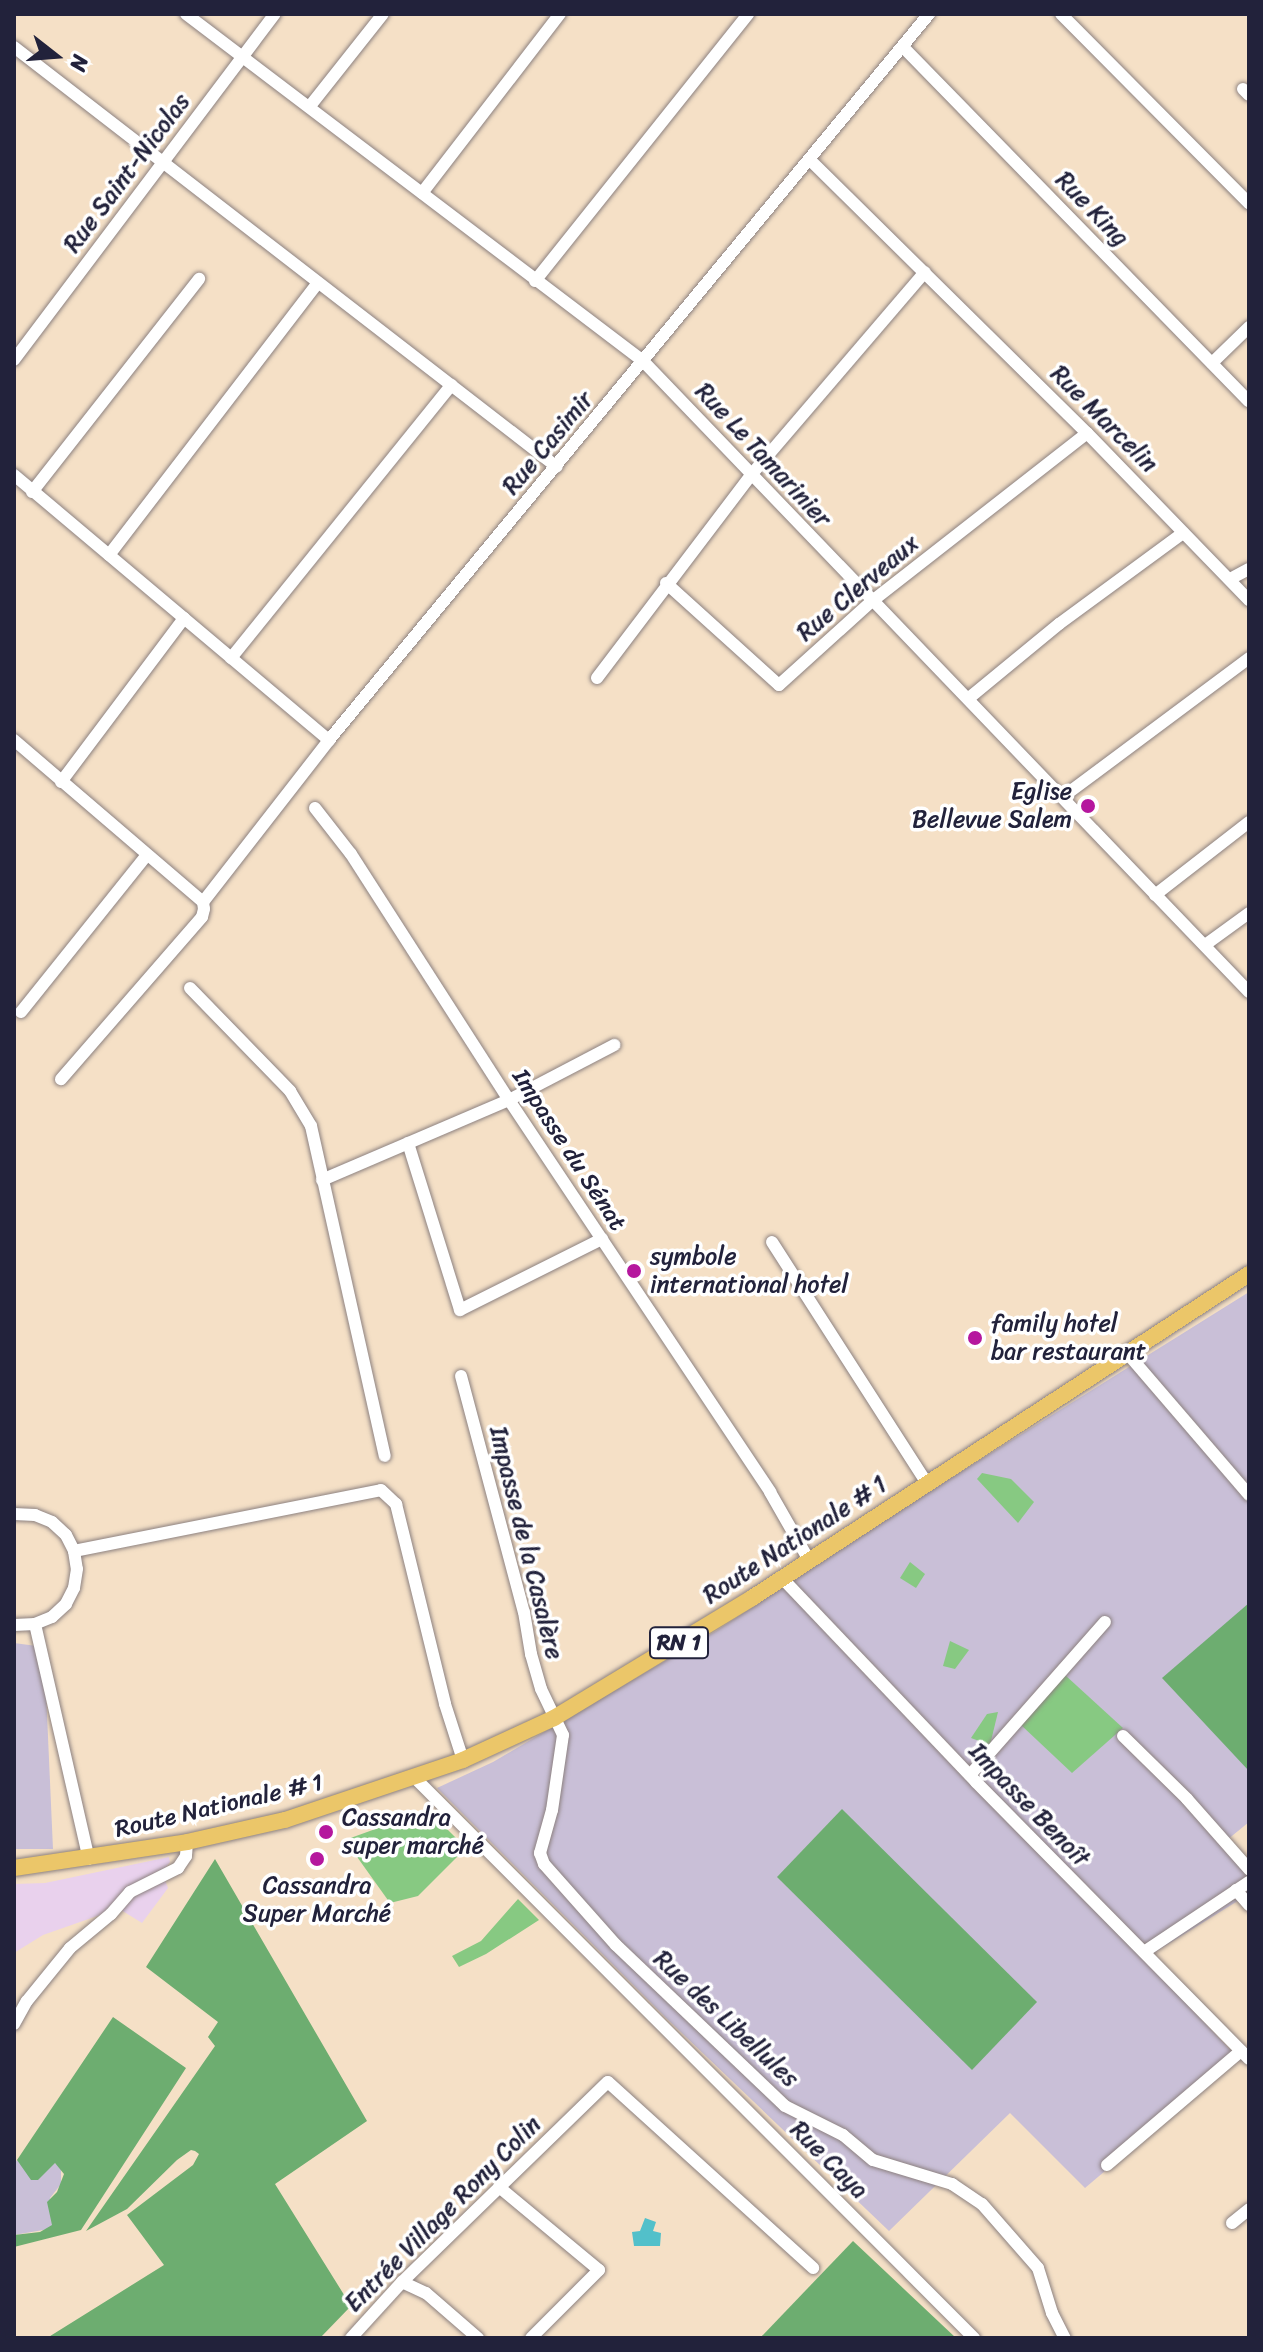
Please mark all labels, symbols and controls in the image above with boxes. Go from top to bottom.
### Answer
north arrow [16,16,96,96]
text: N [59,50,100,76]
street label: Rue Saint-Nicolas [58,88,196,258]
street label: Rue King [1050,166,1134,252]
street label: Rue Marcelin [1045,360,1163,478]
street label: Rue Le Tamarinier [688,377,838,533]
street label: Rue Casimir [497,386,599,500]
street label: Rue Clerveaux [791,529,925,647]
place label: Eglise Bellevue Salem [911,778,1072,834]
marker: Eglise Bellevue Salem [1079,797,1097,815]
street label: Impasse du Sénat [506,1064,632,1236]
place label: symbole international hotel [650,1243,849,1299]
marker: symbole international hotel [625,1262,643,1280]
place label: family hotel bar restaurant [991,1310,1145,1366]
marker: family hotel bar restaurant [966,1329,984,1347]
street label: Impasse de la Casalère [483,1423,569,1663]
street label: Route Nationale # 1 [698,1470,892,1610]
road number: RN 1 [649,1625,709,1661]
street label: Impasse Benoît [962,1737,1096,1873]
street label: Route Nationale # 1 [112,1768,326,1844]
place label: Cassandra super marché [342,1804,484,1860]
marker: Cassandra super marché [317,1823,335,1841]
marker: Cassandra Super Marché [308,1850,326,1868]
place label: Cassandra Super Marché [243,1872,391,1928]
street label: Rue des Libellules [647,1944,805,2094]
street label: Entrée Village Rony Colin [339,2110,547,2318]
street label: Rue Caya [784,2115,874,2205]

